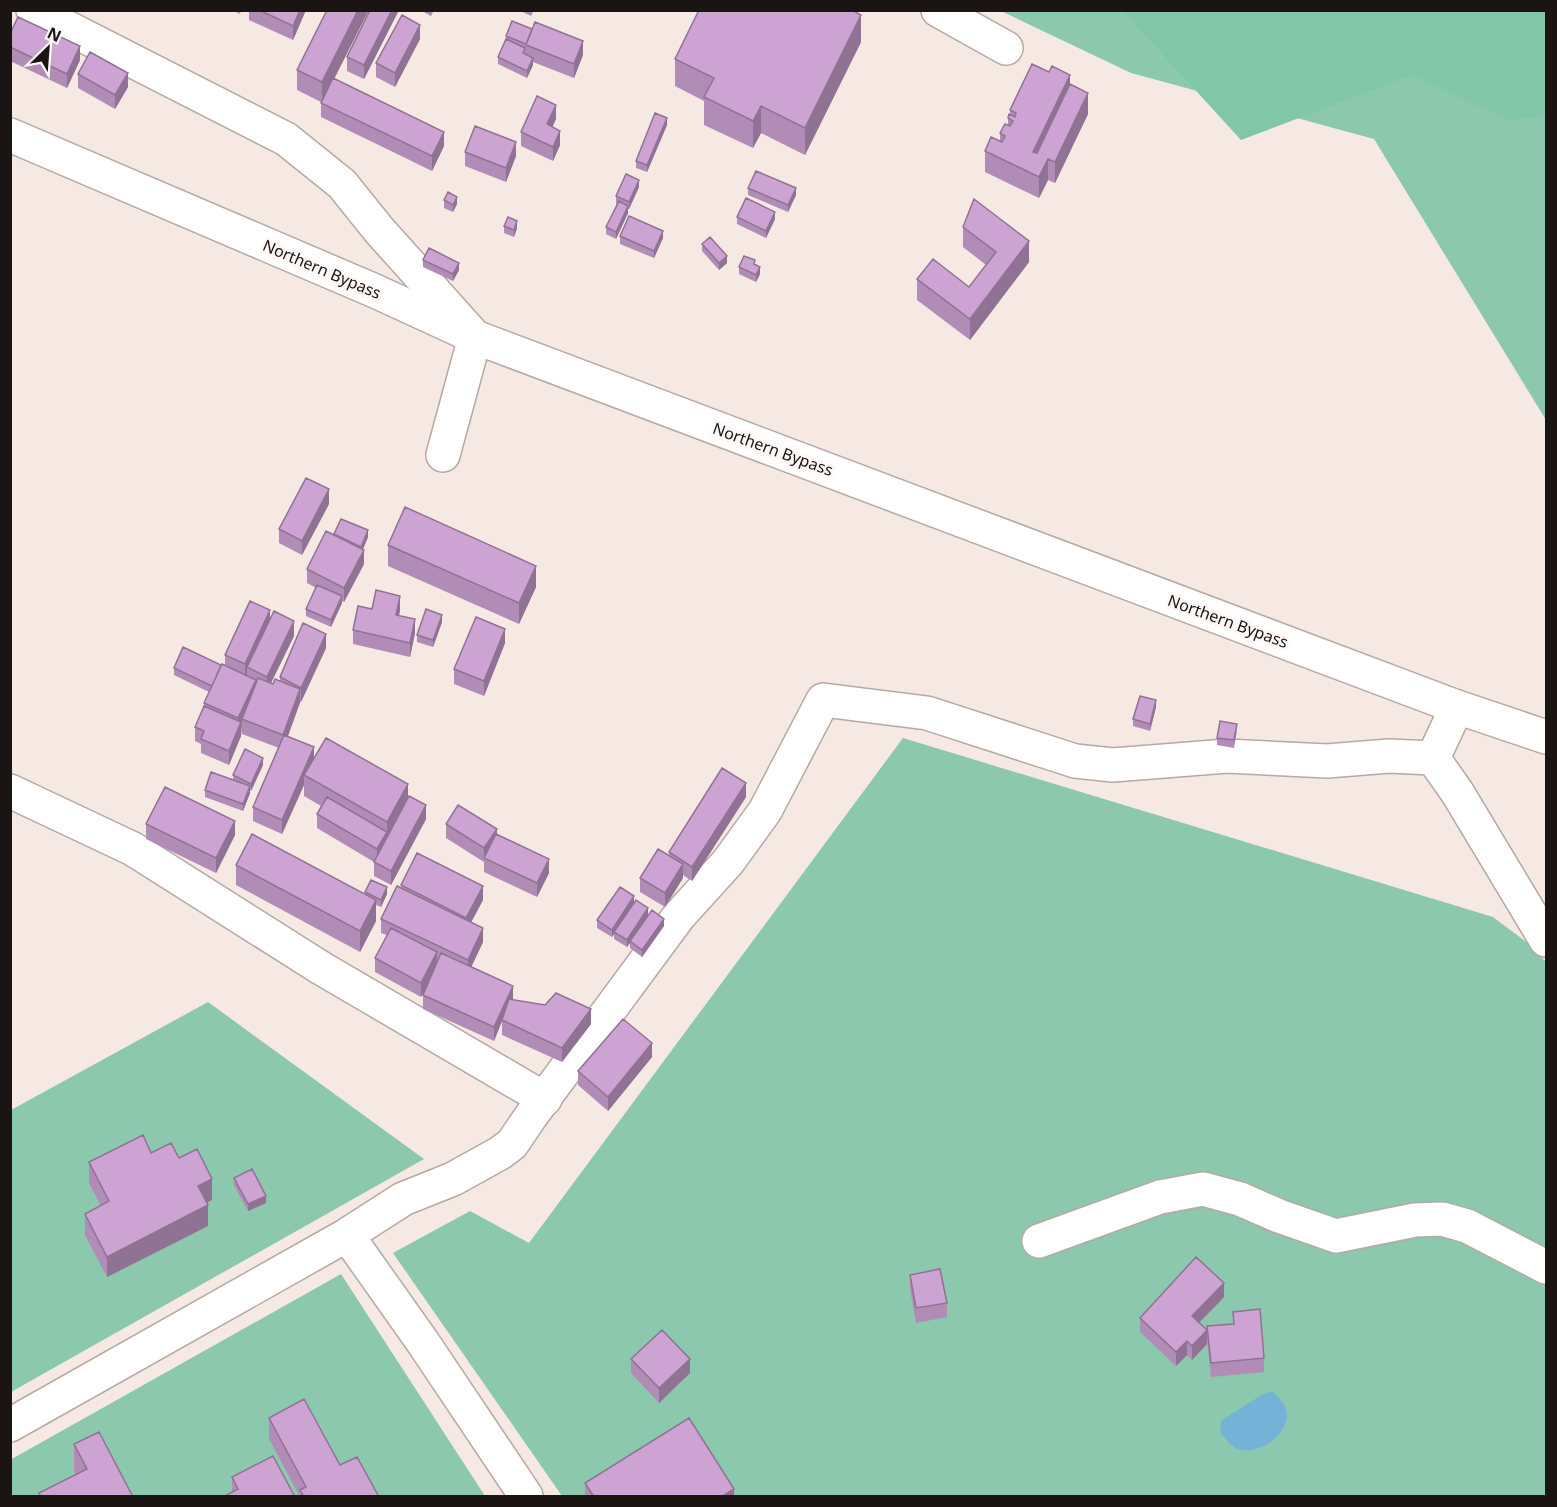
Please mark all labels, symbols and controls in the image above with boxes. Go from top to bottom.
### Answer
north arrow [18,18,78,78]
text: N [44,22,65,47]
street label: Northern Bypass [259,234,385,304]
street label: Northern Bypass [710,417,836,481]
street label: Northern Bypass [1165,589,1291,653]

